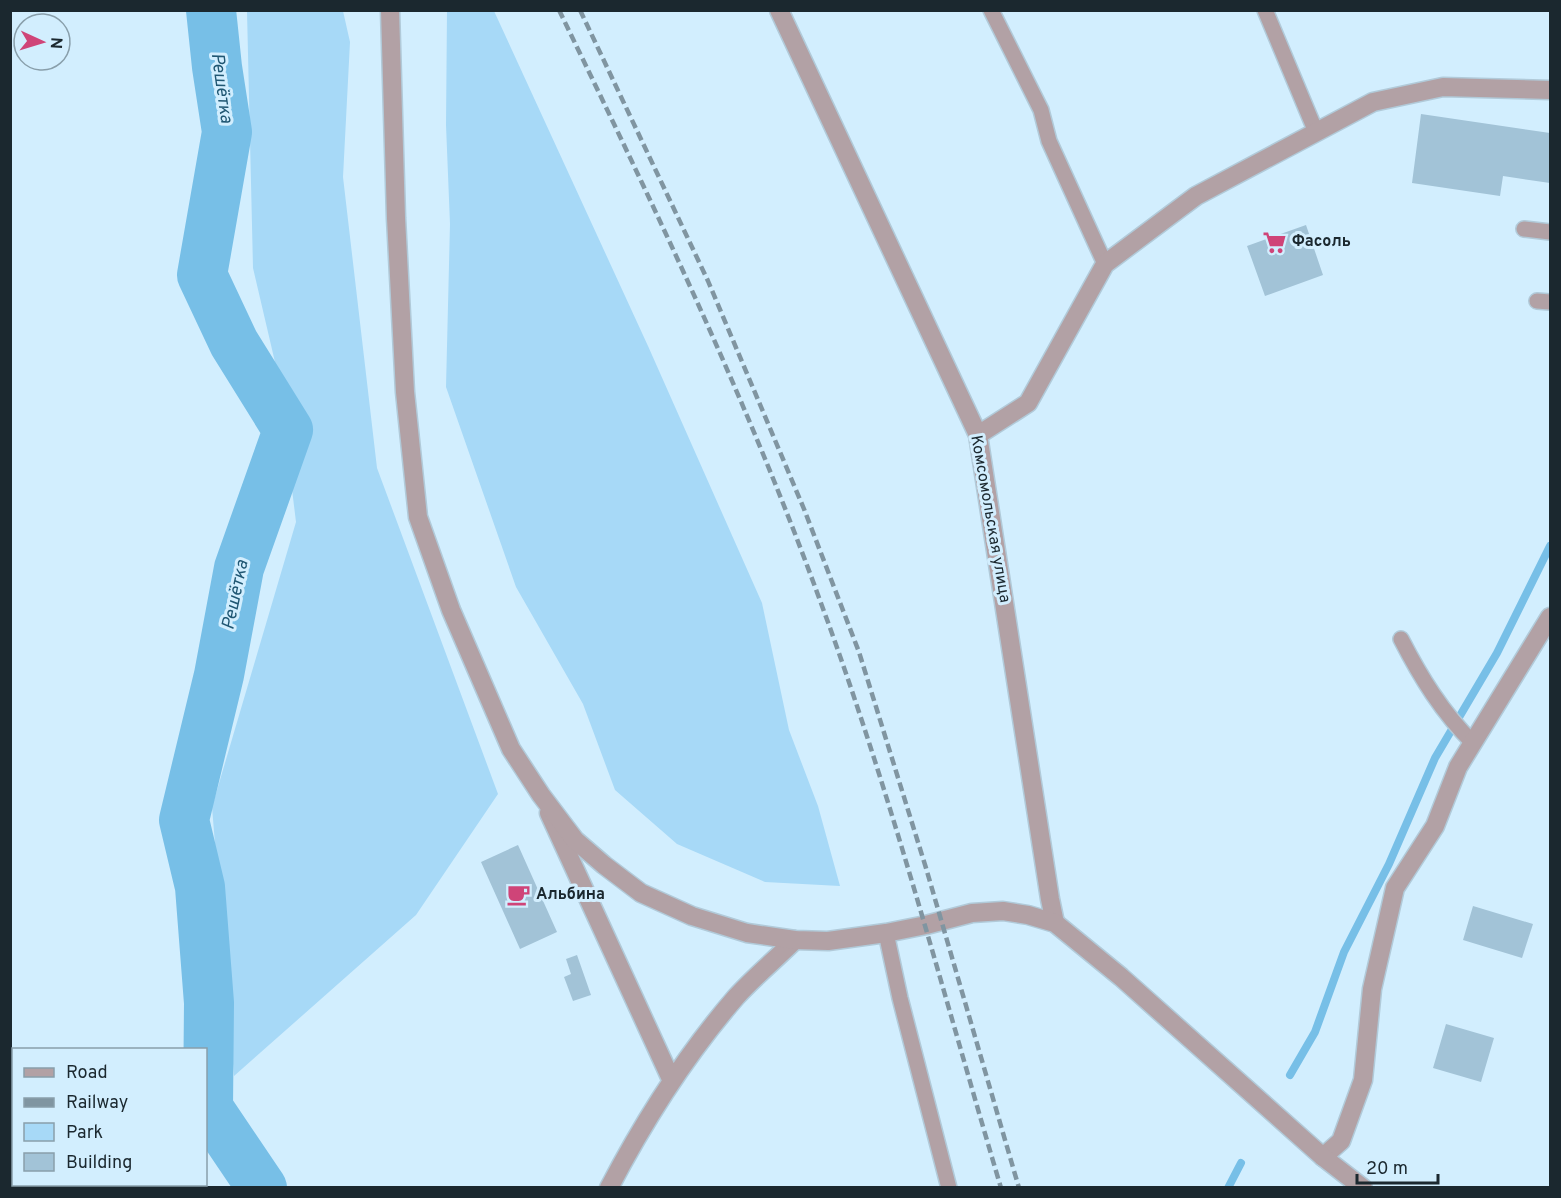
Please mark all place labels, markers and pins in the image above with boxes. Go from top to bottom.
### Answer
supermarket icon: Фасоль [1261,229,1287,255]
place label: Фасоль [1292,232,1351,252]
cafe icon: Альбина [505,882,531,908]
place label: Альбина [536,885,605,905]

